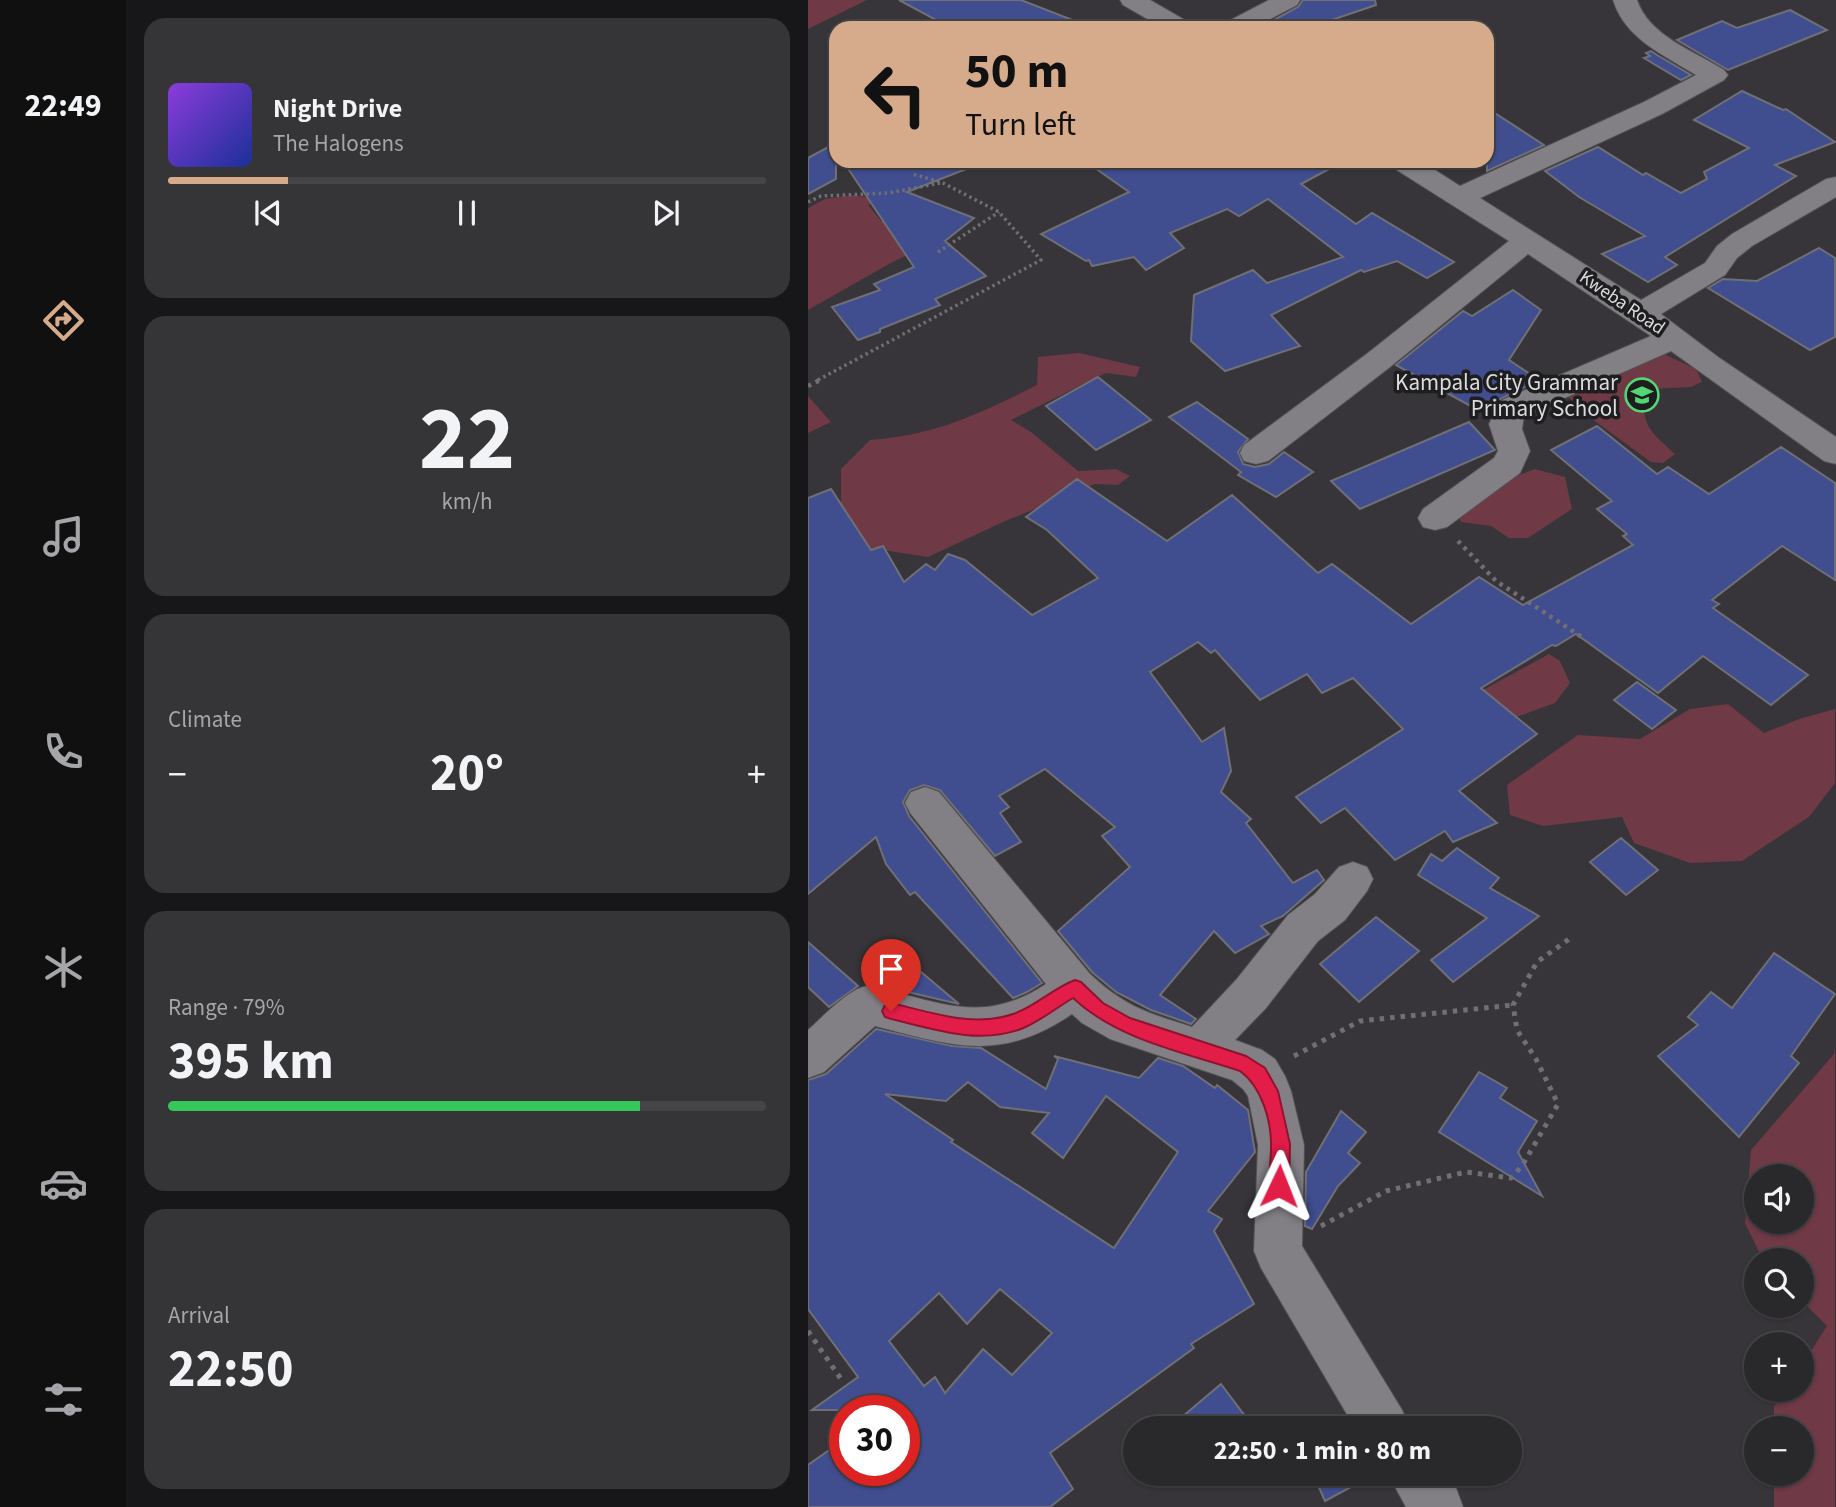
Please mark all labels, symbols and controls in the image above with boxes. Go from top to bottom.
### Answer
text: 50 m [965,37,1069,107]
icon: left [850,49,941,140]
text: 22:49 [24,83,102,129]
text: Night Drive [273,90,402,127]
text: Turn left [965,102,1076,148]
text: The Halogens [273,127,404,160]
icon: previous [249,194,287,232]
icon: pause [448,194,486,232]
icon: next [647,194,685,232]
street label: Kweba Road [1574,264,1670,342]
icon: directions [39,296,88,345]
place label: Kampala City Grammar Primary School [1395,366,1619,425]
text: 22 [419,375,515,504]
school or university icon: Kampala City Grammar Primary School [1623,376,1661,414]
text: km/h [441,485,493,518]
icon: music [39,512,88,561]
text: Climate [168,703,242,736]
icon: phone [39,727,88,776]
text: 20° [430,737,504,811]
text: − [168,748,187,802]
text: + [747,748,766,802]
pin [861,939,921,1011]
icon: climate [39,943,88,992]
icon: arrive [872,950,910,988]
text: Range · 79% [168,991,285,1024]
text: 395 km [168,1025,334,1099]
position arrow [1242,1149,1316,1223]
icon: car [39,1159,88,1208]
map controls [1744,1164,1814,1486]
button: sound [1744,1164,1814,1234]
button: search [1744,1248,1814,1318]
text: Arrival [168,1299,230,1332]
button: + [1744,1332,1814,1402]
text: 22:50 [168,1333,293,1407]
icon: filters [39,1375,88,1424]
speed limit sign: 30 [829,1395,920,1486]
button: − [1744,1416,1814,1486]
text: 22:50 · 1 min · 80 m [1214,1432,1431,1469]

